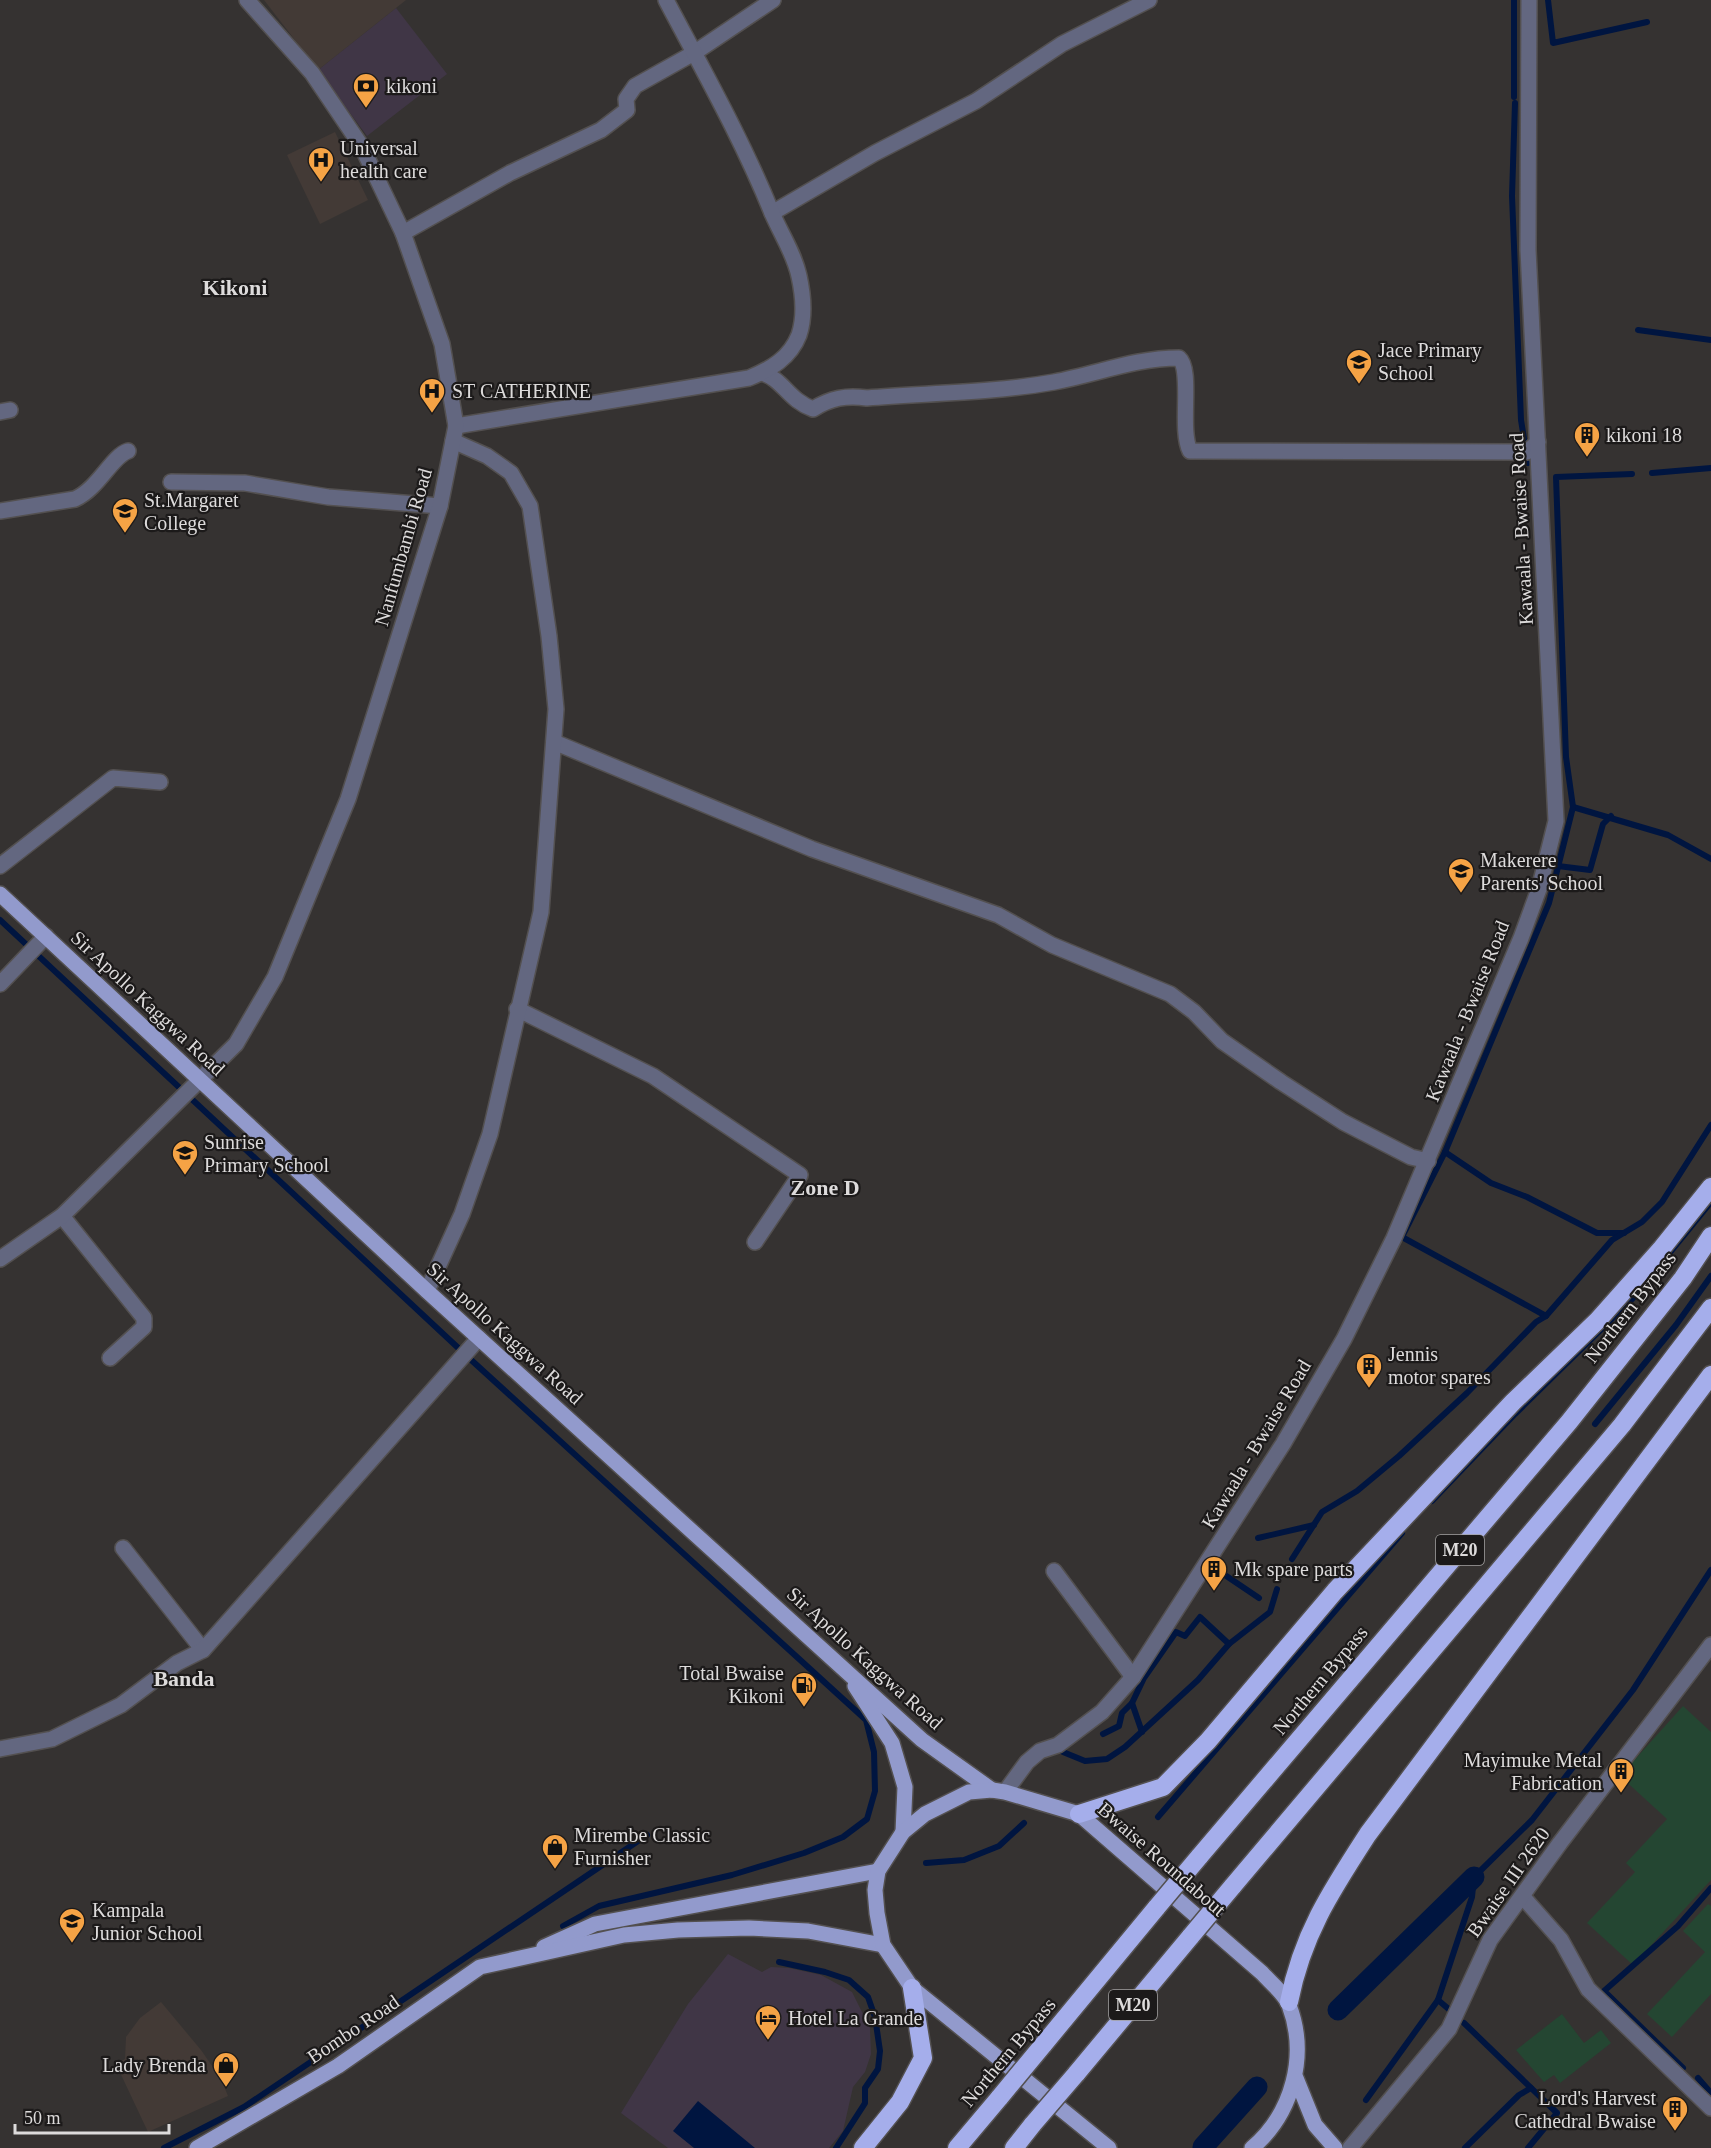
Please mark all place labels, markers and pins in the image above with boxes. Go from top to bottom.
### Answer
bank icon: kikoni [351,71,381,109]
place label: kikoni [386,75,438,97]
place label: Universal health care [340,137,427,182]
hospital icon: Universal health care [306,145,336,183]
place label: Jace Primary School [1378,339,1482,384]
school or university icon: Jace Primary School [1344,347,1374,385]
hospital icon: ST CATHERINE [417,376,447,414]
place label: ST CATHERINE [452,380,591,402]
building icon: kikoni 18 [1572,420,1602,458]
place label: kikoni 18 [1606,424,1682,446]
place label: St.Margaret College [144,489,239,535]
school or university icon: St.Margaret College [110,496,140,534]
place label: Makerere Parents' School [1480,849,1603,894]
school or university icon: Makerere Parents' School [1446,856,1476,894]
place label: Sunrise Primary School [204,1131,329,1177]
school or university icon: Sunrise Primary School [170,1138,200,1176]
place label: Jennis motor spares [1388,1343,1491,1389]
building icon: Jennis motor spares [1354,1351,1384,1389]
building icon: Mk spare parts [1199,1554,1229,1592]
place label: Mk spare parts [1234,1558,1353,1581]
place label: Total Bwaise Kikoni [679,1662,784,1707]
fuel station icon: Total Bwaise Kikoni [789,1670,819,1708]
place label: Mayimuke Metal Fabrication [1464,1749,1602,1794]
building icon: Mayimuke Metal Fabrication [1606,1756,1636,1794]
place label: Mirembe Classic Furnisher [574,1824,710,1869]
shop icon: Mirembe Classic Furnisher [540,1832,570,1870]
place label: Kampala Junior School [92,1899,203,1944]
school or university icon: Kampala Junior School [57,1906,87,1944]
hotel icon: Hotel La Grande [753,2003,783,2041]
place label: Hotel La Grande [788,2007,923,2029]
shop icon: Lady Brenda [211,2050,241,2088]
place label: Lady Brenda [102,2054,206,2077]
place label: Lord's Harvest Cathedral Bwaise [1514,2087,1656,2132]
building icon: Lord's Harvest Cathedral Bwaise [1660,2094,1690,2132]

